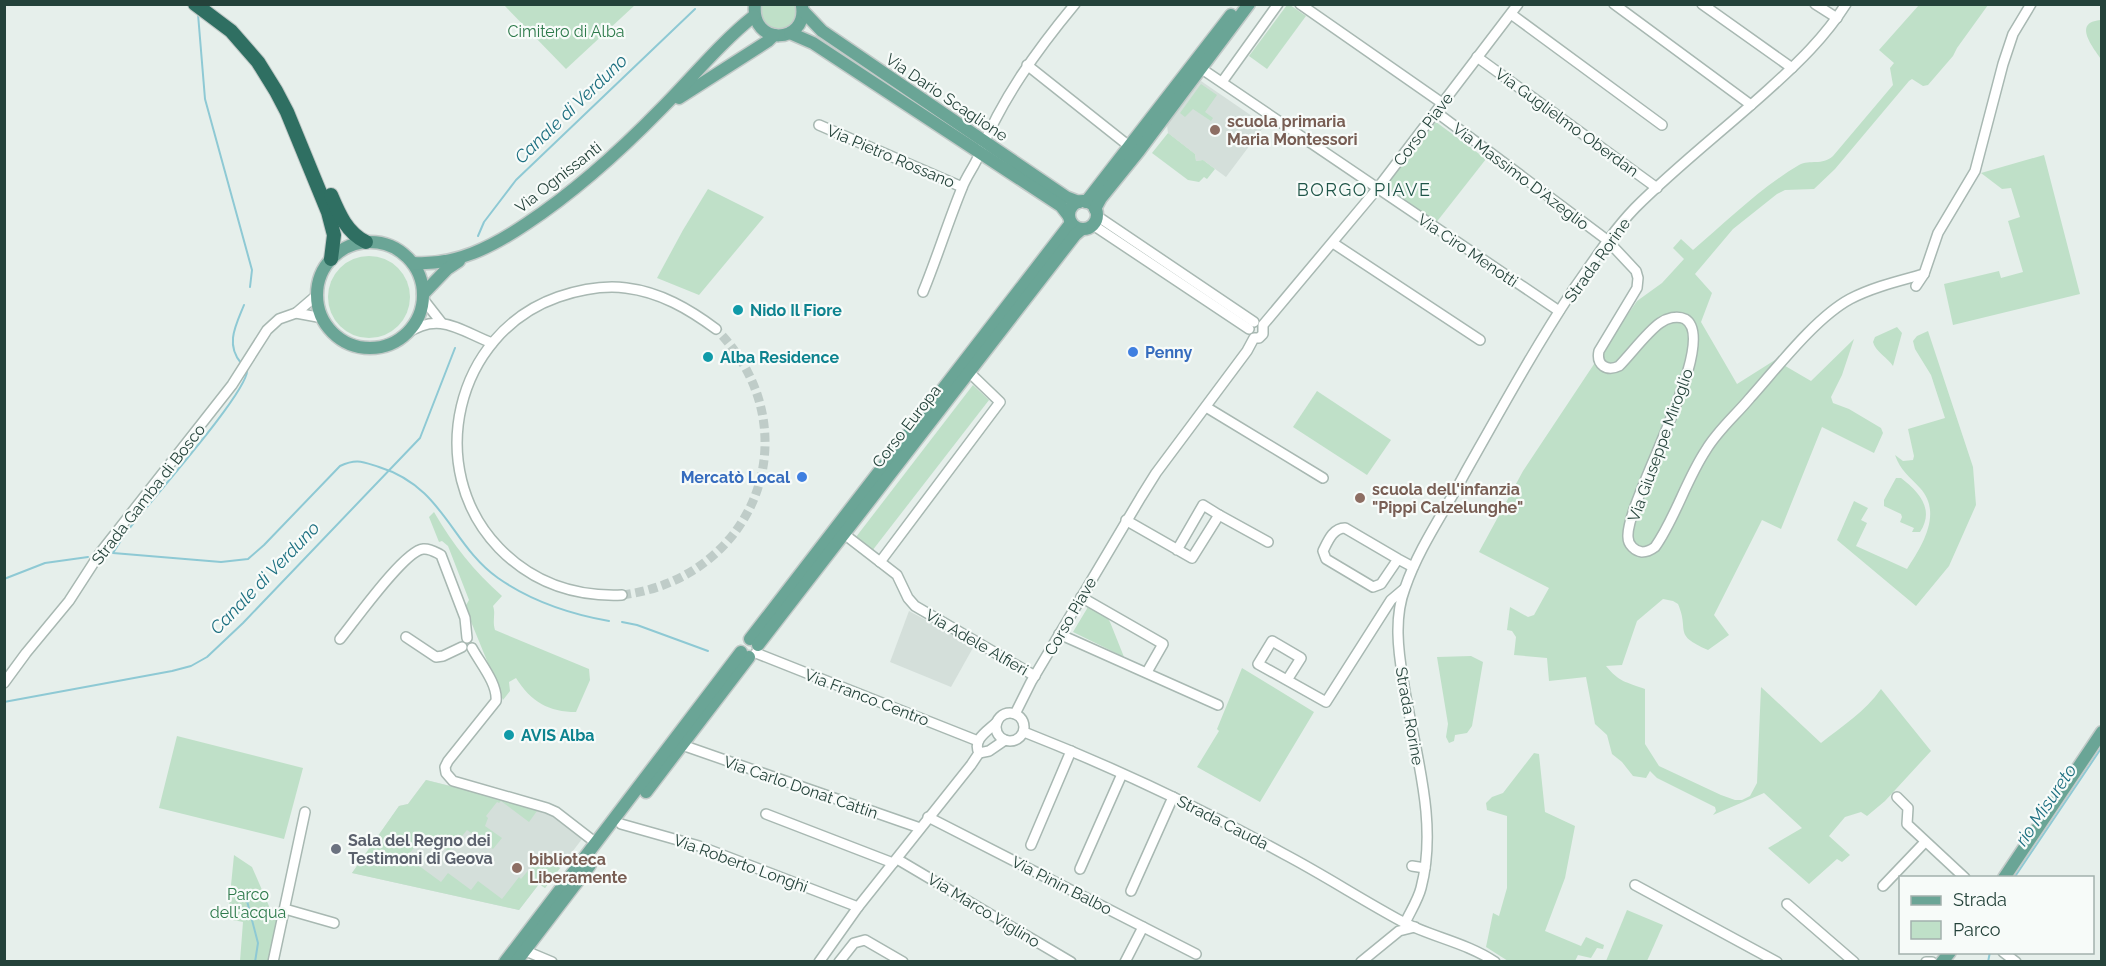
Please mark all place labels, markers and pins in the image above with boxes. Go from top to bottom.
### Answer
place label: scuola primaria Maria Montessori [1227,112,1358,149]
marker: scuola primaria Maria Montessori [1208,123,1222,137]
place label: Nido Il Fiore [750,301,842,320]
marker: Nido Il Fiore [731,303,745,317]
place label: Penny [1145,343,1193,362]
marker: Penny [1126,345,1140,359]
place label: Alba Residence [720,348,839,367]
marker: Alba Residence [701,350,715,364]
place label: Mercatò Local [681,468,791,487]
marker: Mercatò Local [795,470,809,484]
place label: scuola dell'infanzia "Pippi Calzelunghe" [1372,480,1523,517]
marker: scuola dell'infanzia "Pippi Calzelunghe" [1353,491,1367,505]
place label: AVIS Alba [521,726,594,745]
marker: AVIS Alba [502,728,516,742]
place label: Sala del Regno dei Testimoni di Geova [348,831,493,868]
marker: Sala del Regno dei Testimoni di Geova [329,842,343,856]
place label: biblioteca Liberamente [529,850,628,887]
marker: biblioteca Liberamente [510,861,524,875]

